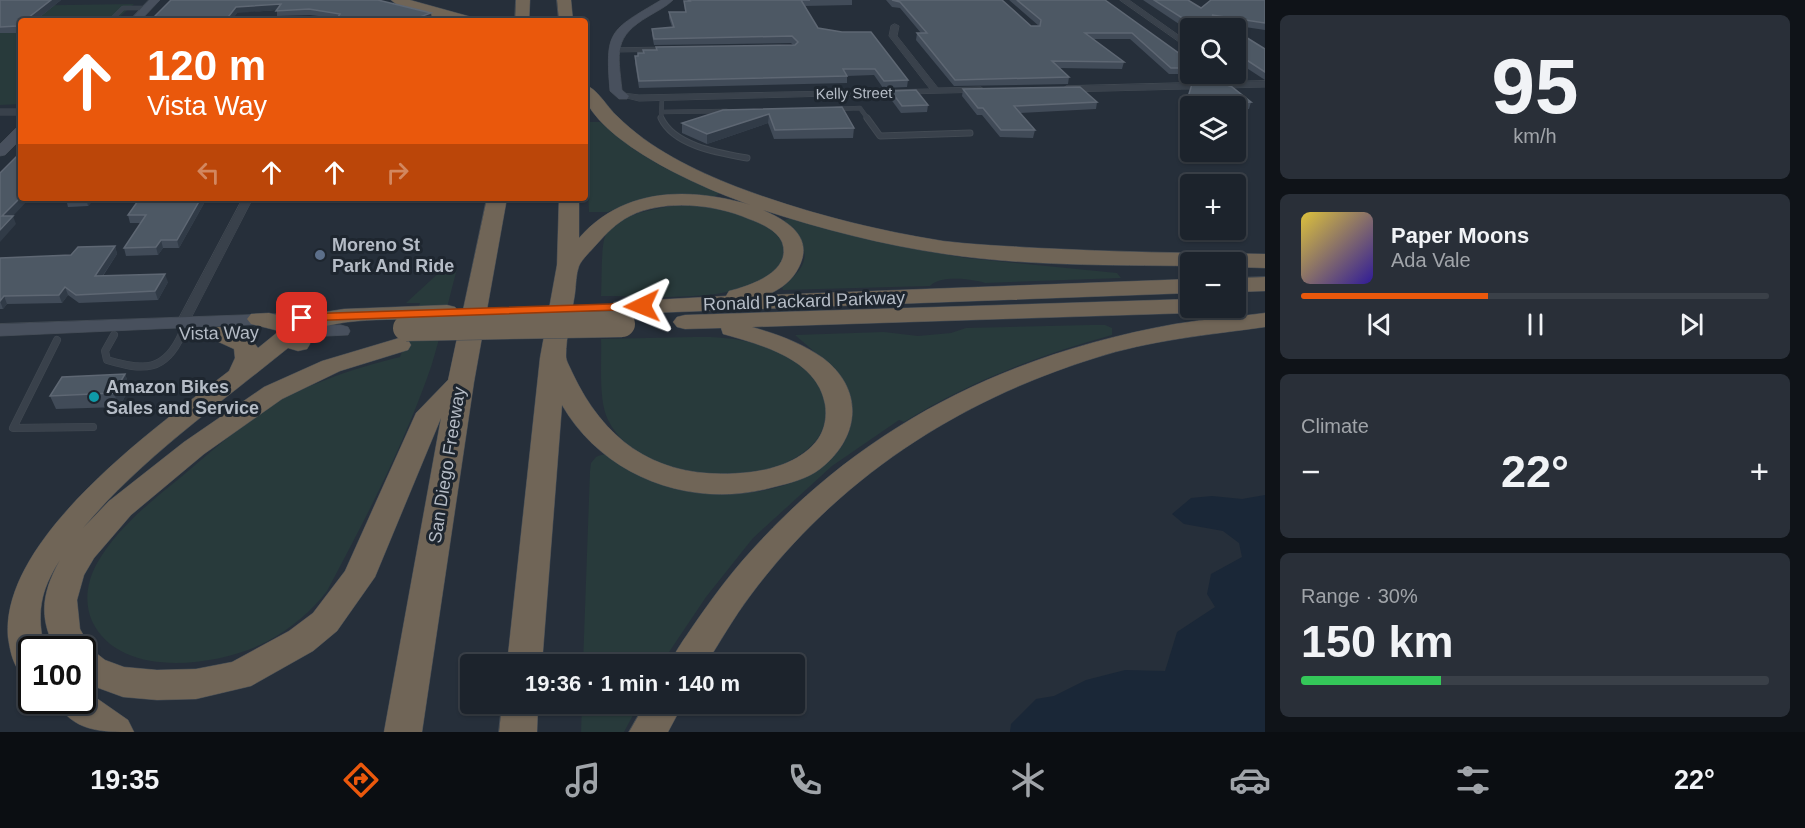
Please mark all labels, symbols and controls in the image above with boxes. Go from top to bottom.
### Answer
map controls [1180,18,1246,318]
button: search [1180,18,1246,84]
icon: ahead [48,42,126,120]
text: 120 m [147,42,266,89]
text: 95 [1492,42,1578,130]
street label: Kelly Street [816,84,893,102]
text: Vista Way [147,91,267,121]
button: layers [1180,96,1246,162]
text: km/h [1513,125,1557,147]
icon: left [192,156,225,189]
icon: ahead [255,156,288,189]
icon: ahead [318,156,351,189]
icon: right [381,156,414,189]
button: + [1180,174,1246,240]
text: Paper Moons [1391,223,1529,248]
place label: Moreno St Park And Ride [332,235,454,276]
marker: Moreno St Park And Ride [313,248,327,262]
text: Ada Vale [1391,249,1471,271]
button: − [1180,252,1246,318]
position arrow [610,274,674,338]
street label: Ronald Packard Parkway [703,287,905,315]
pin [276,292,327,343]
icon: arrive [285,301,318,334]
icon: previous [1363,308,1396,341]
icon: pause [1519,308,1552,341]
icon: next [1675,308,1708,341]
street label: Vista Way [179,322,259,344]
place label: Amazon Bikes Sales and Service [106,377,259,418]
street label: San Diego Freeway [425,385,469,545]
marker: Amazon Bikes Sales and Service [87,390,101,404]
text: Climate [1301,415,1369,437]
text: 22° [1501,446,1569,497]
text: − [1301,453,1320,490]
text: + [1750,453,1769,490]
text: Range · 30% [1301,585,1418,607]
text: 150 km [1301,616,1454,667]
speed limit sign: 100 [18,636,96,714]
text: 19:36 · 1 min · 140 m [525,671,740,696]
icon: directions [340,759,382,801]
icon: music [562,759,604,801]
icon: phone [784,759,826,801]
icon: climate [1007,759,1049,801]
icon: car [1229,759,1271,801]
icon: filters [1452,759,1494,801]
text: 19:35 [90,765,159,795]
text: 22° [1674,765,1715,795]

